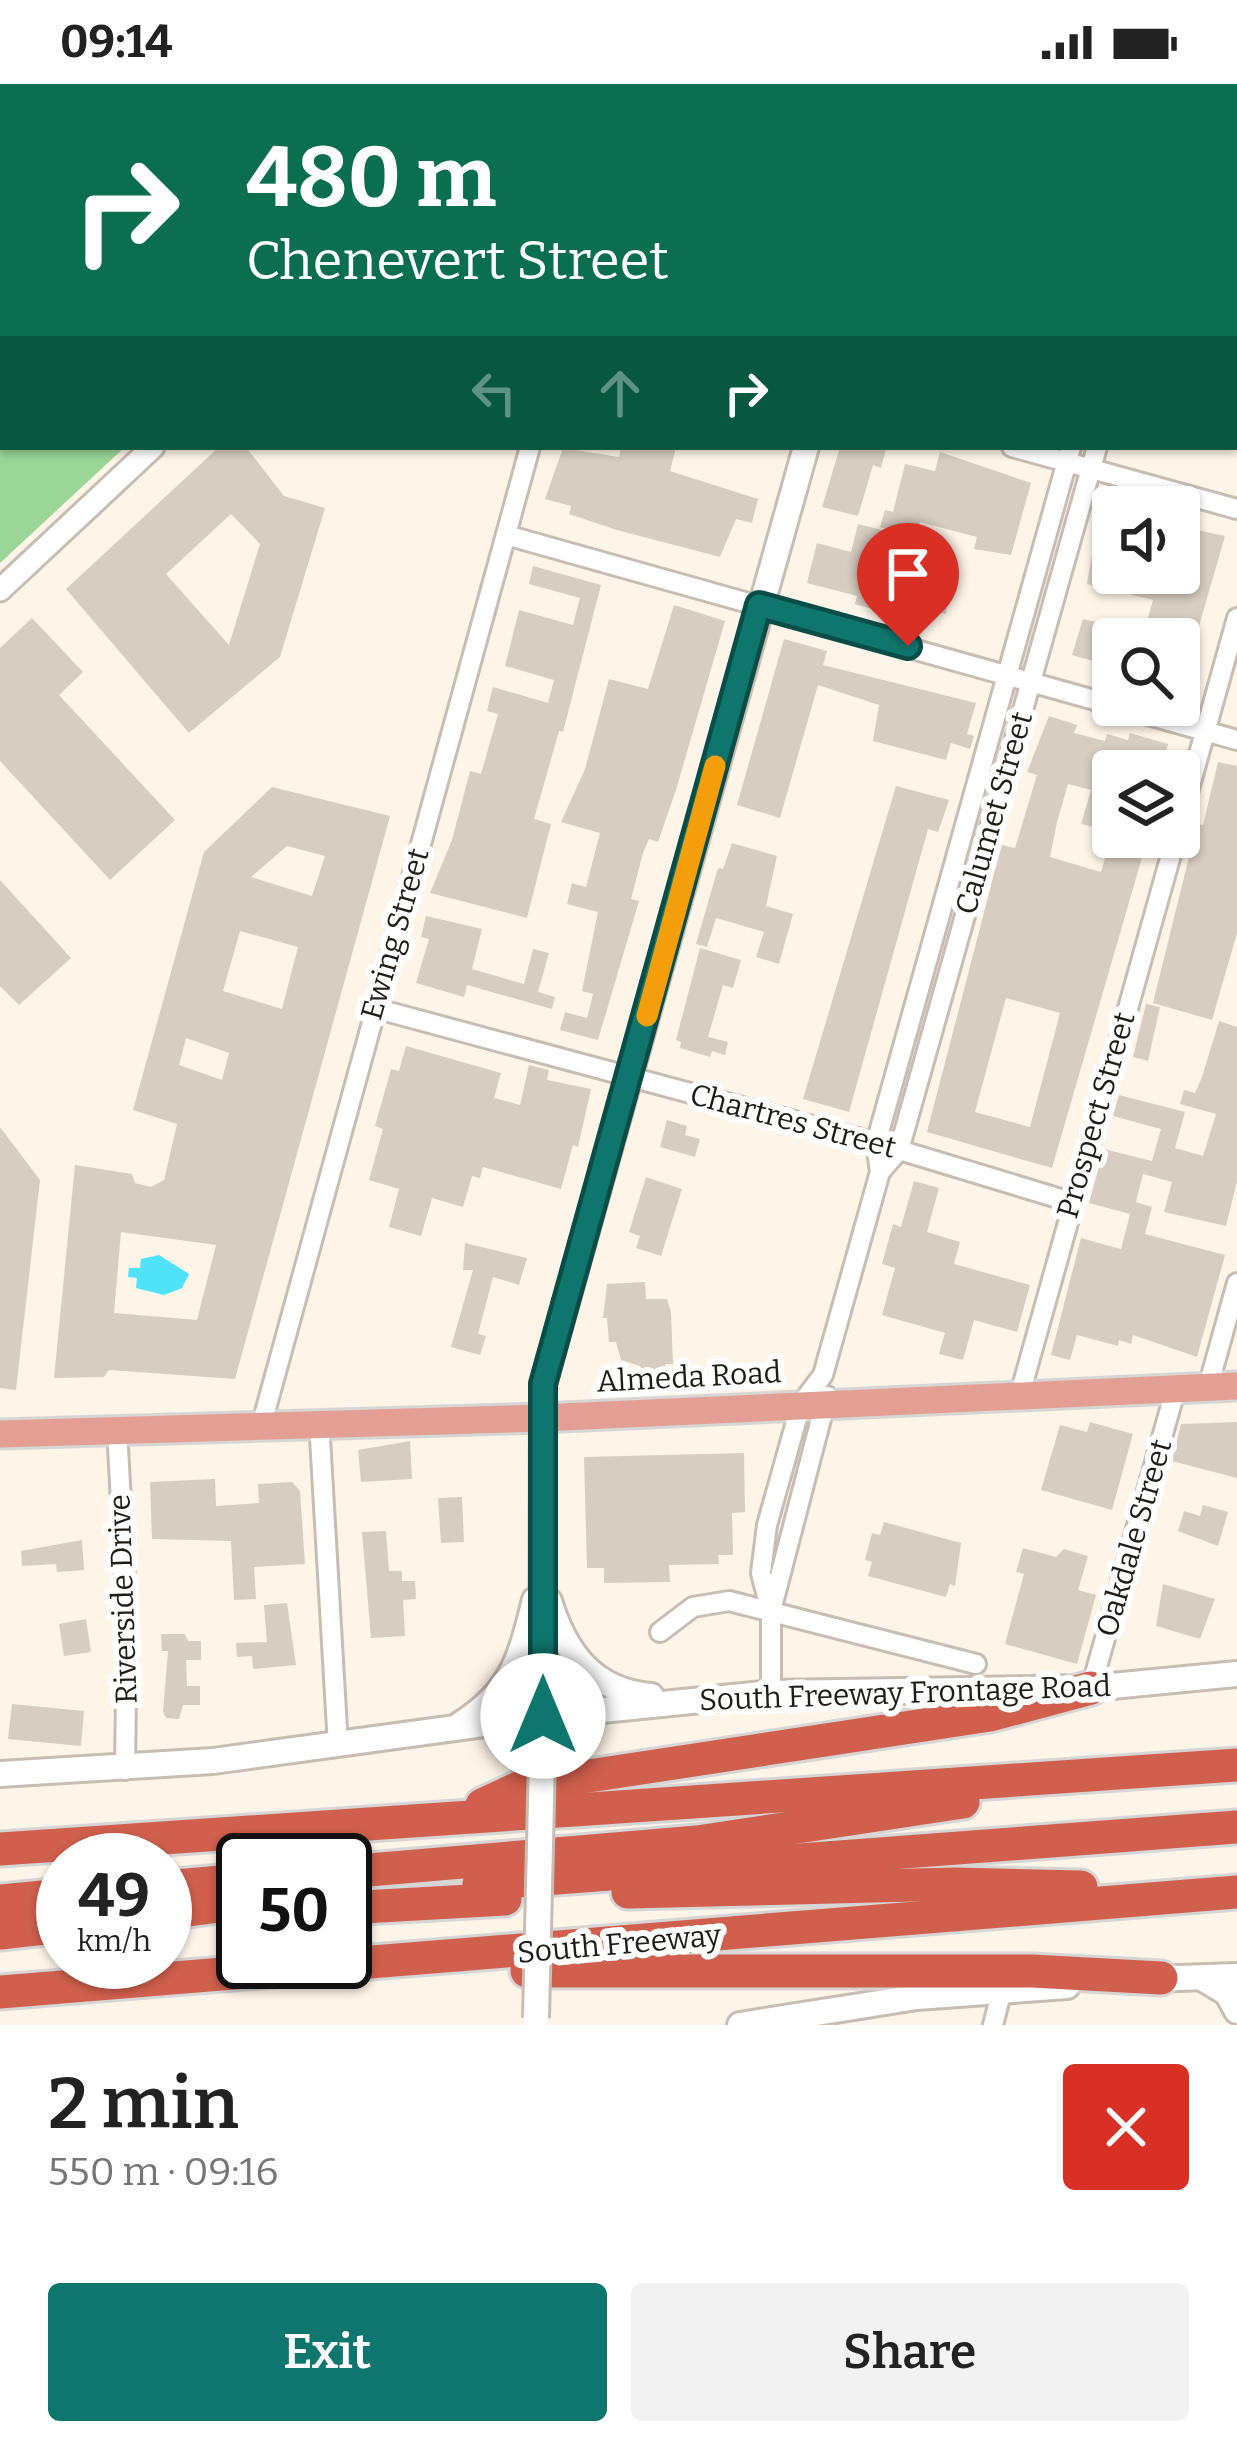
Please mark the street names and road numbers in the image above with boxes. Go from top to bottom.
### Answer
street label: Calumet Street [948,707,1040,918]
street label: Ewing Street [353,844,437,1024]
street label: Prospect Street [1049,1008,1143,1222]
street label: Chartres Street [686,1076,900,1166]
street label: Almeda Road [596,1354,782,1400]
street label: Oakdale Street [1089,1435,1179,1641]
street label: Riverside Drive [101,1494,145,1704]
street label: South Freeway Frontage Road [698,1668,1112,1718]
street label: South Freeway [516,1917,723,1971]

